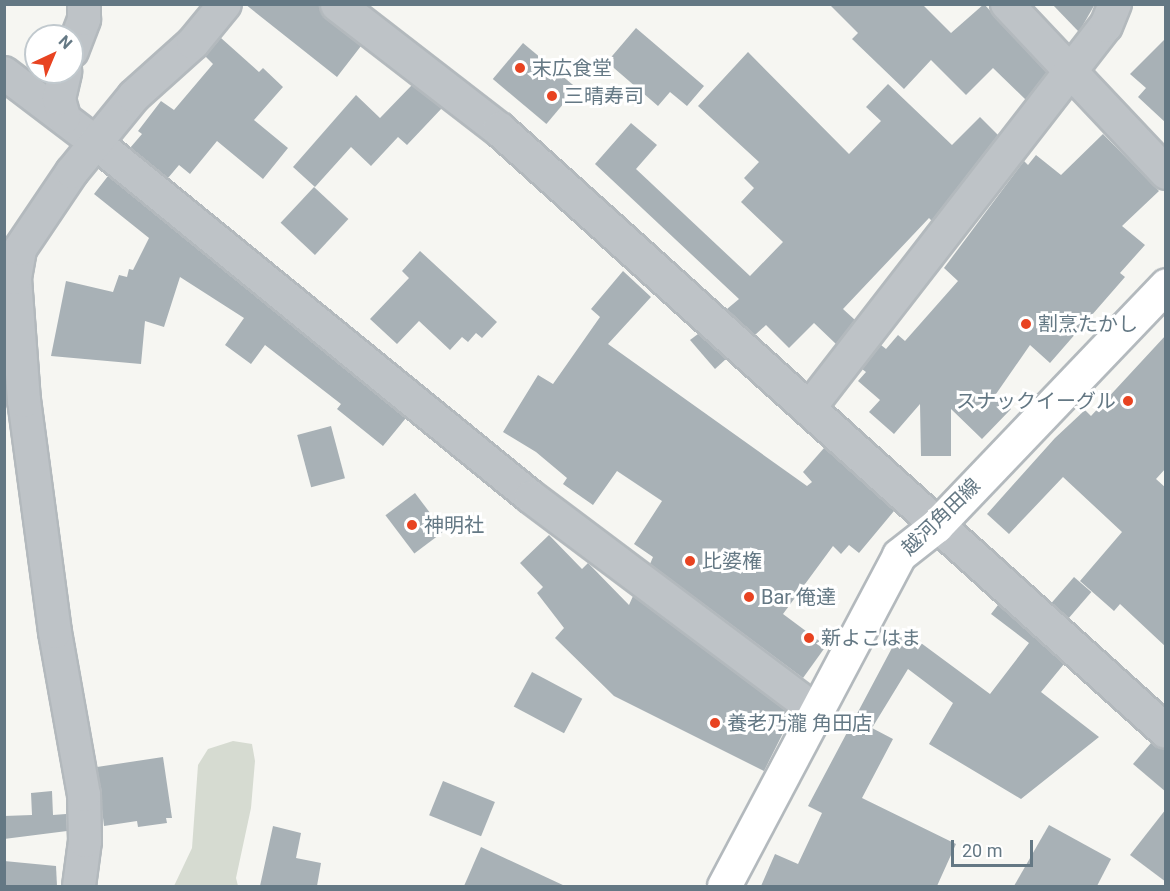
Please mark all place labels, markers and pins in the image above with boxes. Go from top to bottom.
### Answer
place label: 末広食堂 [532,56,612,80]
marker: 末広食堂 [513,61,527,75]
place label: 三晴寿司 [564,84,644,108]
marker: 三晴寿司 [545,89,559,103]
place label: 割烹たかし [1038,312,1138,336]
marker: 割烹たかし [1019,317,1033,331]
place label: スナックイーグル [956,389,1116,413]
marker: スナックイーグル [1121,394,1135,408]
place label: 神明社 [424,513,484,537]
marker: 神明社 [405,518,419,532]
place label: 比婆権 [702,549,762,573]
marker: 比婆権 [683,554,697,568]
place label: Bar 俺達 [761,585,836,609]
marker: Bar 俺達 [742,590,756,604]
place label: 新よこはま [821,626,921,650]
marker: 新よこはま [802,631,816,645]
place label: 養老乃瀧 角田店 [727,711,872,735]
marker: 養老乃瀧 角田店 [708,716,722,730]

